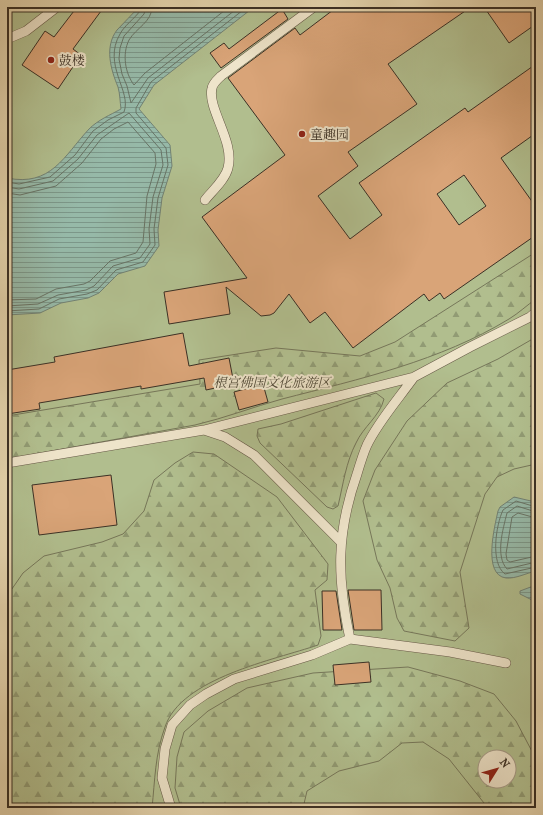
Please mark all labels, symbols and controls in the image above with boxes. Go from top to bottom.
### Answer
place label: 鼓楼 [59,53,85,68]
marker: 鼓楼 [46,55,56,65]
place label: 童趣园 [310,127,349,142]
marker: 童趣园 [297,129,307,139]
park label: 根宫佛国文化旅游区 [213,375,332,390]
north arrow [477,749,517,789]
text: N [497,756,513,771]

